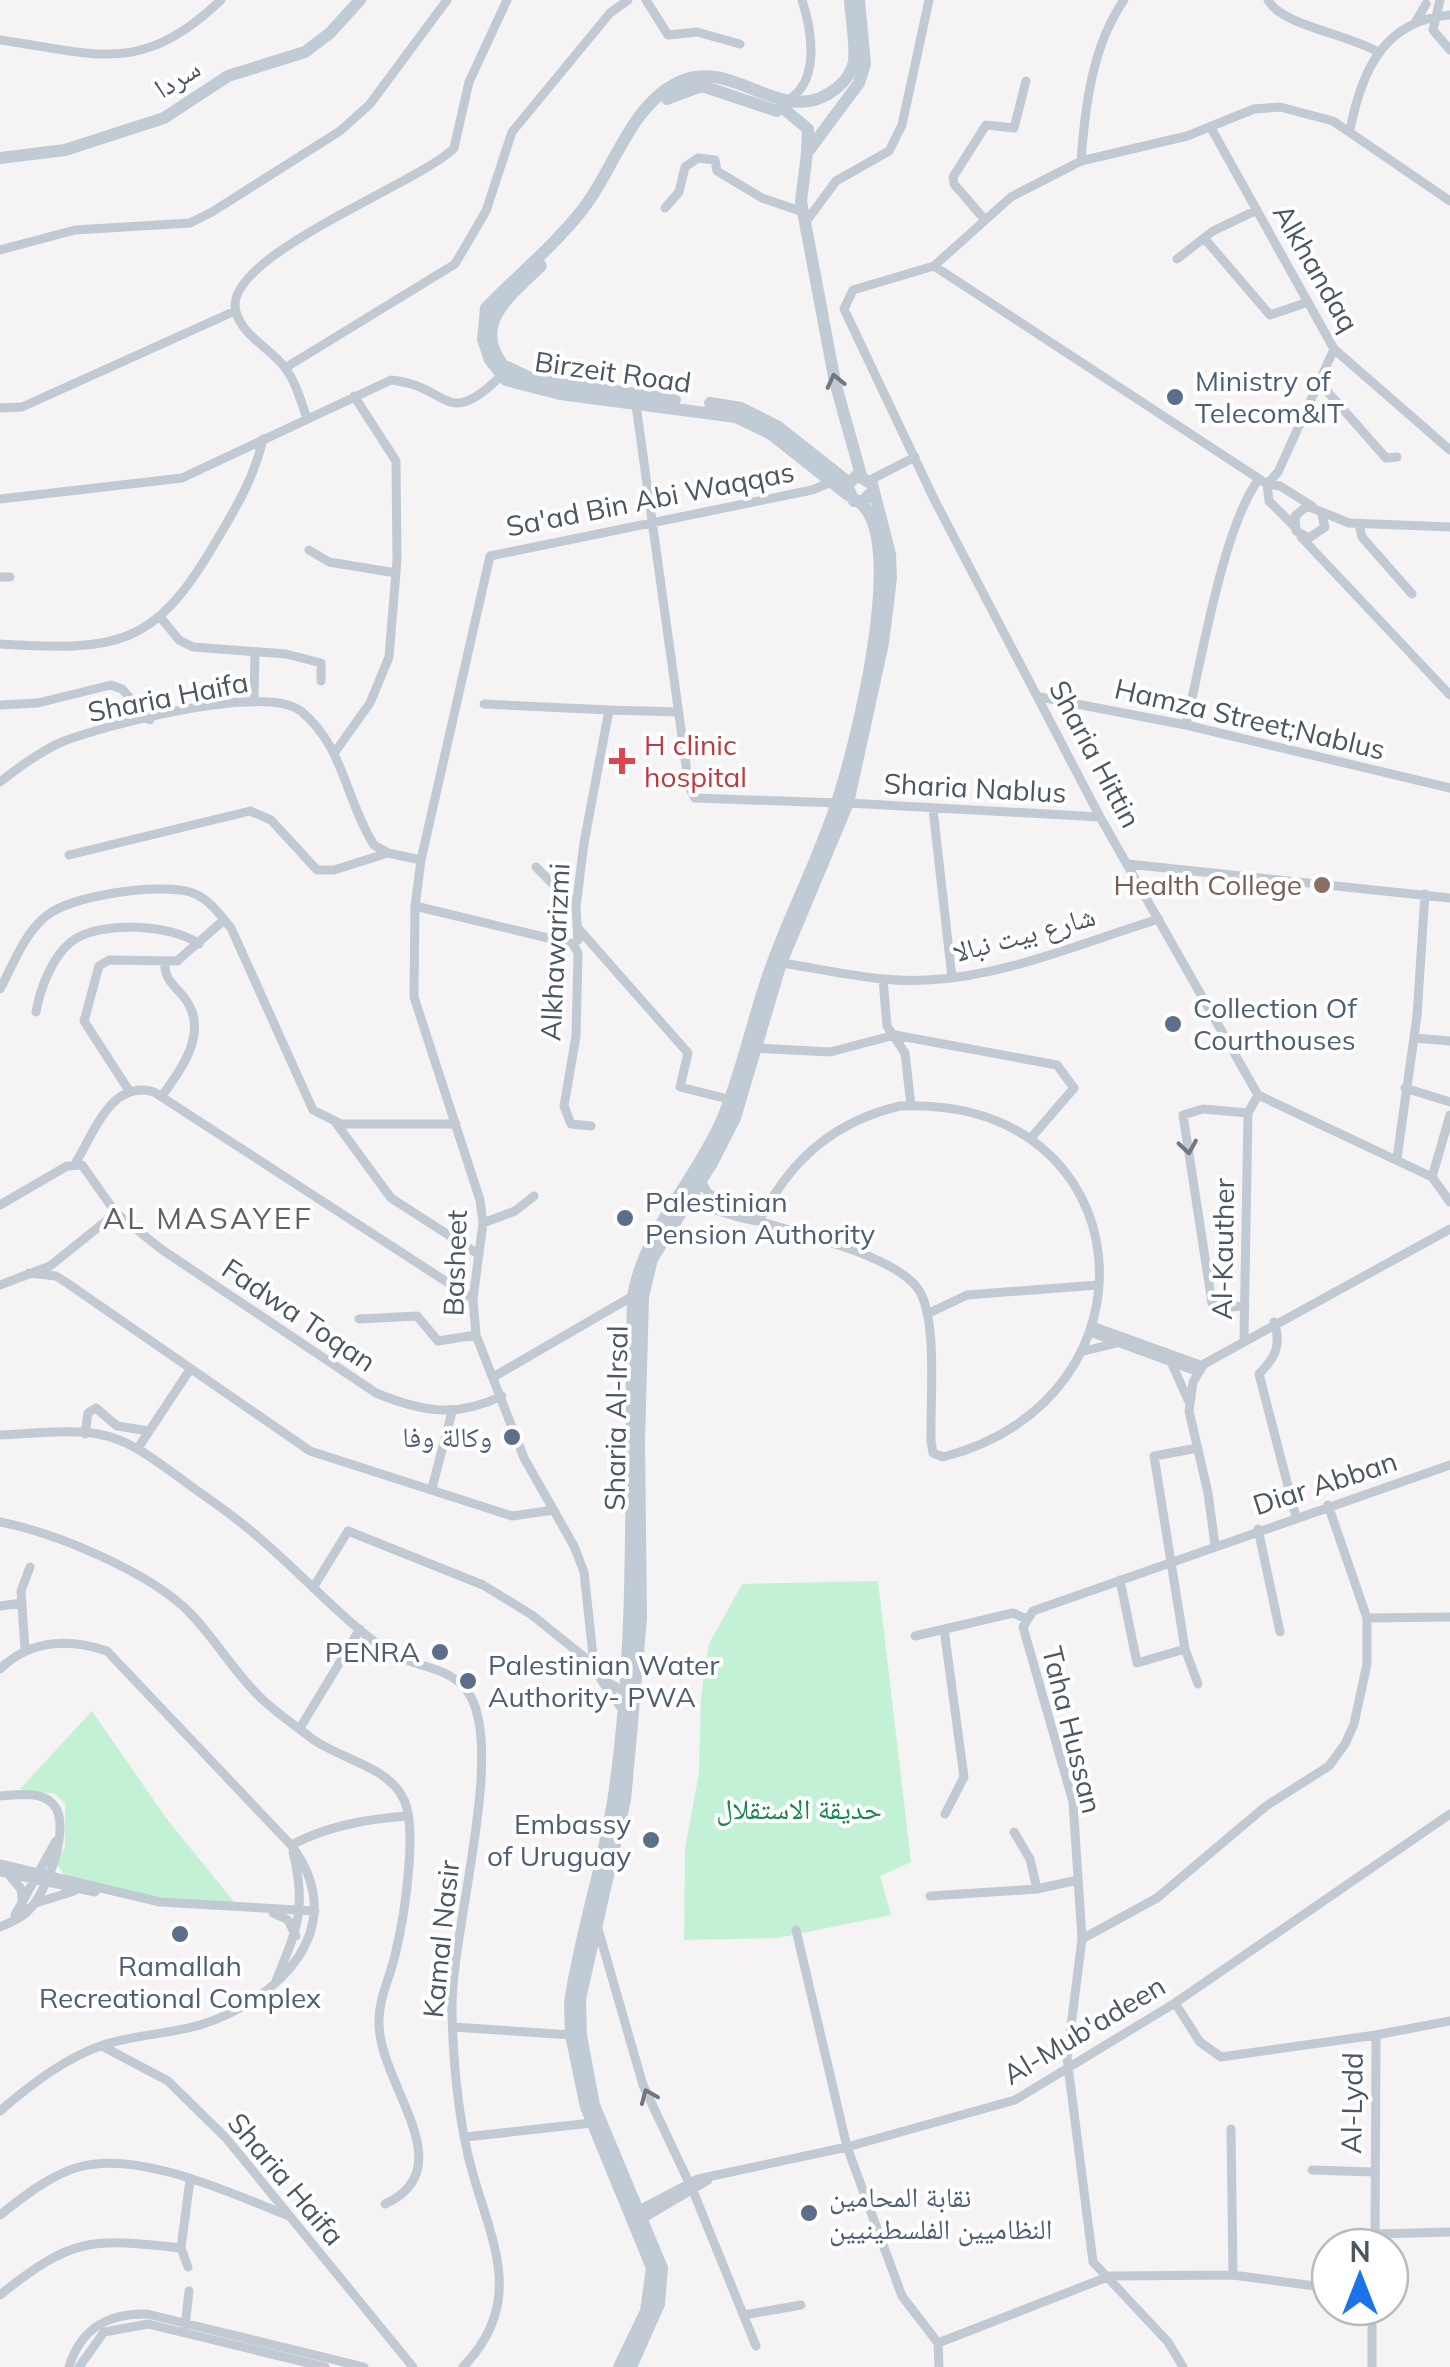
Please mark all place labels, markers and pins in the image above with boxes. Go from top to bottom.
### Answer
place label: Ministry of Telecom&IT [1195,363,1344,430]
marker: Ministry of Telecom&IT [1164,386,1186,408]
place label: H clinic hospital [644,727,747,794]
marker: H clinic hospital [609,748,635,774]
place label: Health College [1114,867,1302,902]
marker: Health College [1311,874,1333,896]
place label: Collection Of Courthouses [1193,990,1357,1057]
marker: Collection Of Courthouses [1162,1013,1184,1035]
place label: Palestinian Pension Authority [645,1184,875,1251]
marker: Palestinian Pension Authority [614,1207,636,1229]
place label: وكالة وفا [402,1419,492,1454]
marker: وكالة وفا [501,1426,523,1448]
place label: PENRA [325,1634,420,1669]
marker: PENRA [429,1641,451,1663]
place label: Palestinian Water Authority- PWA [488,1647,720,1714]
marker: Palestinian Water Authority- PWA [457,1670,479,1692]
place label: Embassy of Uruguay [487,1806,631,1873]
marker: Embassy of Uruguay [640,1829,662,1851]
marker: Ramallah Recreational Complex [169,1923,191,1945]
place label: Ramallah Recreational Complex [39,1948,321,2015]
place label: نقابة المحامين النظاميين الفلسطينيين [829,2179,1052,2247]
marker: نقابة المحامين النظاميين الفلسطينيين [798,2202,820,2224]

